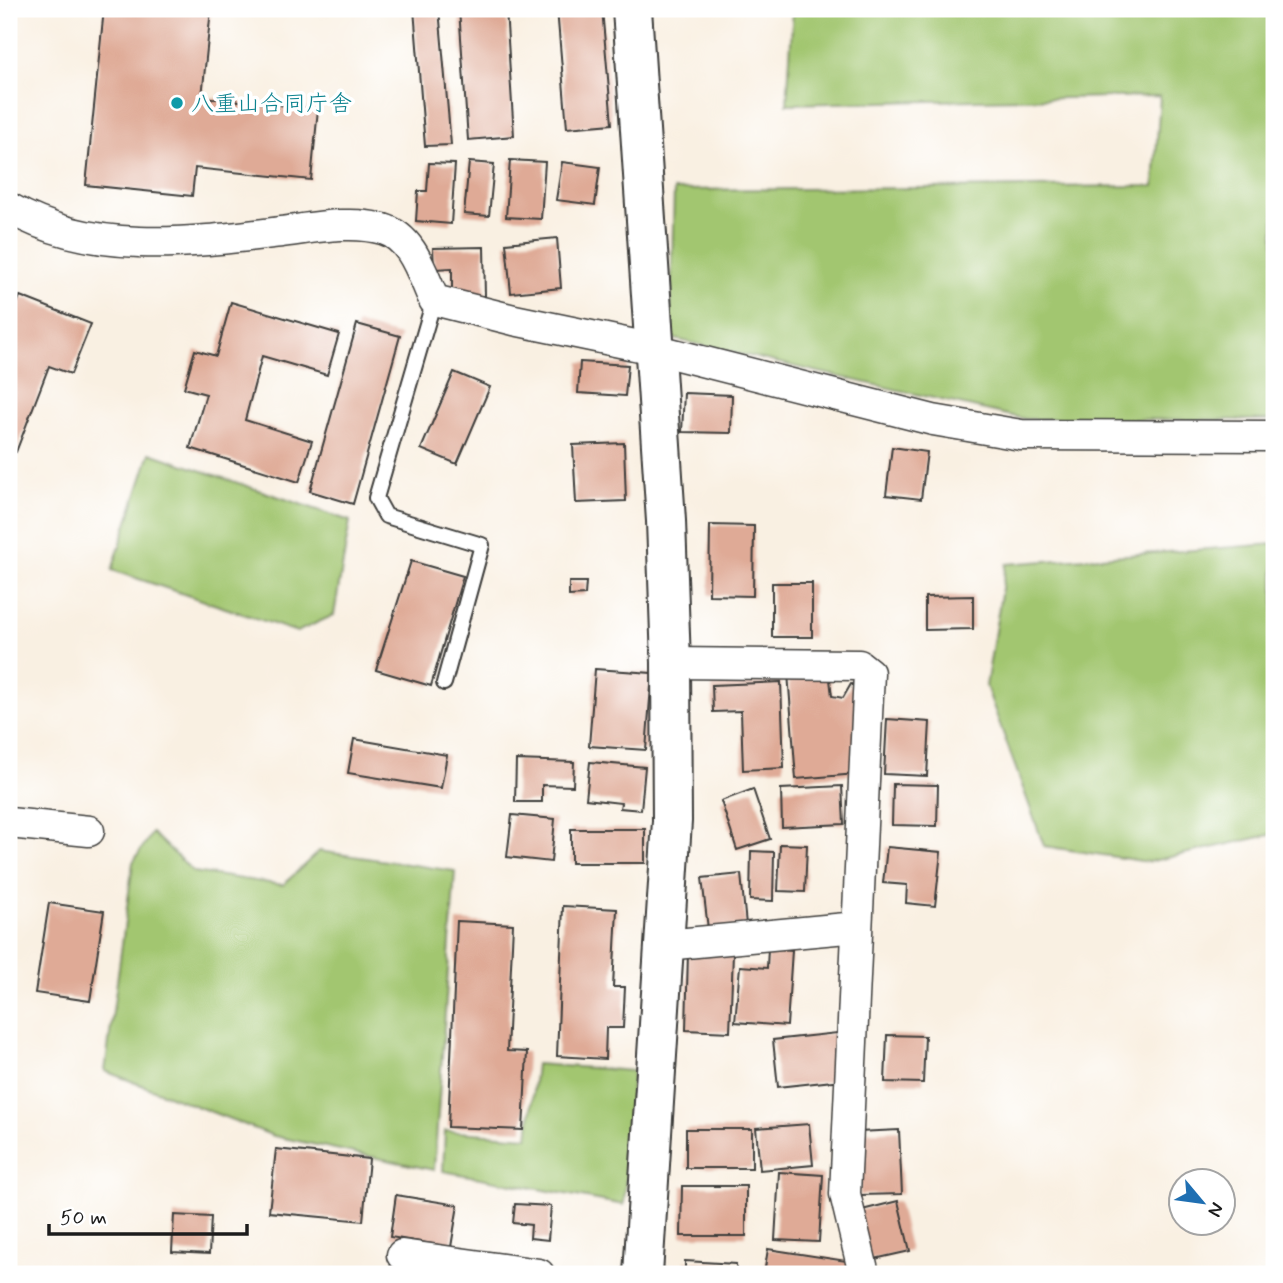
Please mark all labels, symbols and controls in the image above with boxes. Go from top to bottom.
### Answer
place label: 八重山合同庁舎 [191,90,352,120]
marker: 八重山合同庁舎 [169,95,185,111]
north arrow [1168,1168,1238,1238]
scale bar [49,1192,247,1236]
text: N [1202,1198,1230,1221]
text: 50 m [60,1204,107,1232]

